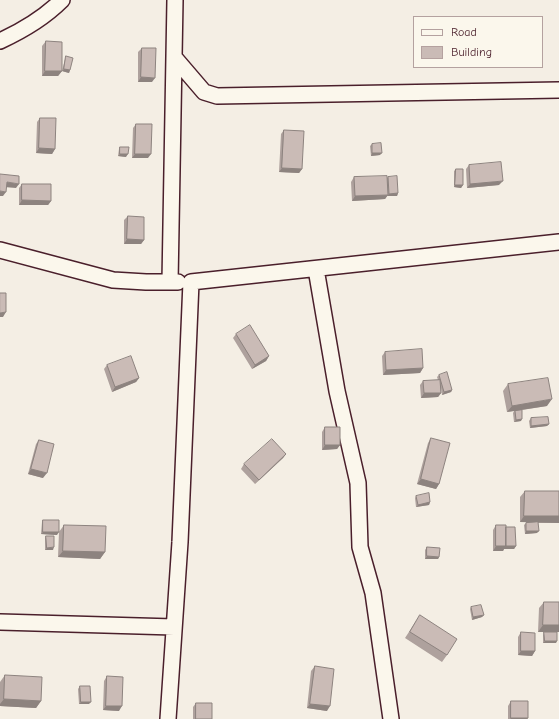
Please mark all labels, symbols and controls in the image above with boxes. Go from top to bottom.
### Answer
legend [413,16,543,68]
text: Road [451,25,477,39]
text: Building [451,45,492,59]

